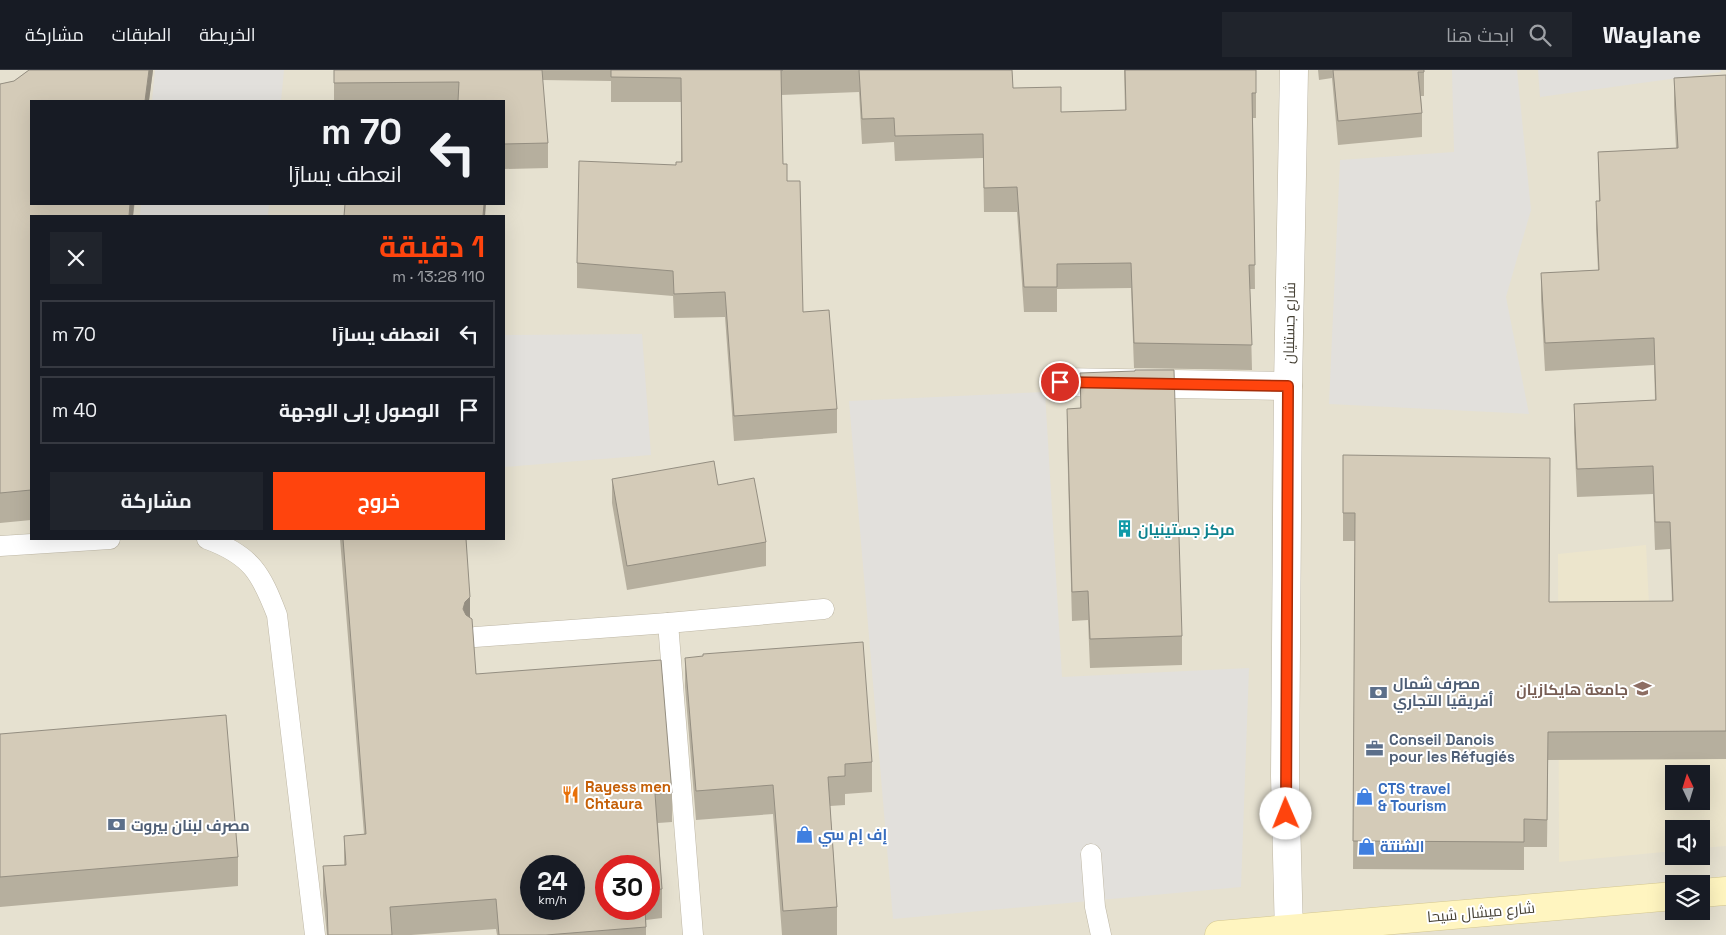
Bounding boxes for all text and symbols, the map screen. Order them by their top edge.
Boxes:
search box [1222,12,1572,57]
text: Waylane [1602,19,1701,50]
icon: search [1526,21,1554,49]
text: مشاركة [25,23,84,46]
text: الطبقات [112,23,171,46]
text: الخريطة [199,23,256,46]
text: ابحث هنا [1446,23,1514,48]
text: 70 m [321,110,402,154]
icon: left [420,120,485,185]
text: انعطف يسارًا [288,160,402,188]
text: 1 دقيقة [379,227,485,266]
button: close [50,232,102,284]
text: 110 m · 13:28 [392,266,485,287]
street label: شارع جستنيان [1279,282,1301,364]
icon: left [455,320,483,348]
text: 70 m [52,322,96,347]
text: انعطف يسارًا [332,322,440,347]
pin [1039,361,1081,403]
icon: arrive [1046,368,1074,396]
icon: arrive [455,396,483,424]
text: 40 m [52,398,97,423]
text: الوصول إلى الوجهة [279,398,440,423]
button: مشاركة [50,472,263,530]
button: خروج [273,472,485,530]
building icon: مركز جستينيان [1114,519,1134,539]
place label: مركز جستينيان [1138,520,1235,539]
place label: مصرف شمال أفريقيا التجاري [1393,674,1494,713]
school or university icon: جامعة هايكازيان [1632,679,1652,699]
place label: جامعة هايكازيان [1516,680,1628,699]
bank icon: مصرف شمال أفريقيا التجاري [1369,682,1389,702]
place label: Conseil Danois pour les Réfugiés [1389,730,1515,766]
office icon: Conseil Danois pour les Réfugiés [1365,738,1385,758]
north arrow [1665,765,1710,810]
map controls [1665,765,1710,920]
place label: Rayess men Chtaura [585,777,671,813]
place label: CTS travel & Tourism [1378,779,1451,815]
restaurant icon: Rayess men Chtaura [561,785,581,805]
position arrow [1259,787,1311,839]
shop icon: CTS travel & Tourism [1354,787,1374,807]
bank icon: مصرف لبنان بيروت [107,815,127,835]
place label: مصرف لبنان بيروت [131,816,250,835]
button: sound [1665,820,1710,865]
shop icon: إف إم سي [794,824,814,844]
place label: إف إم سي [818,825,887,847]
shop icon: الشنتة [1356,836,1376,856]
place label: الشنتة [1380,837,1424,856]
speed limit sign: 30 [595,855,660,920]
text: 24 [537,865,568,897]
button: layers [1665,875,1710,920]
text: km/h [538,892,567,908]
street label: شارع ميشال شيحا [1426,898,1536,928]

